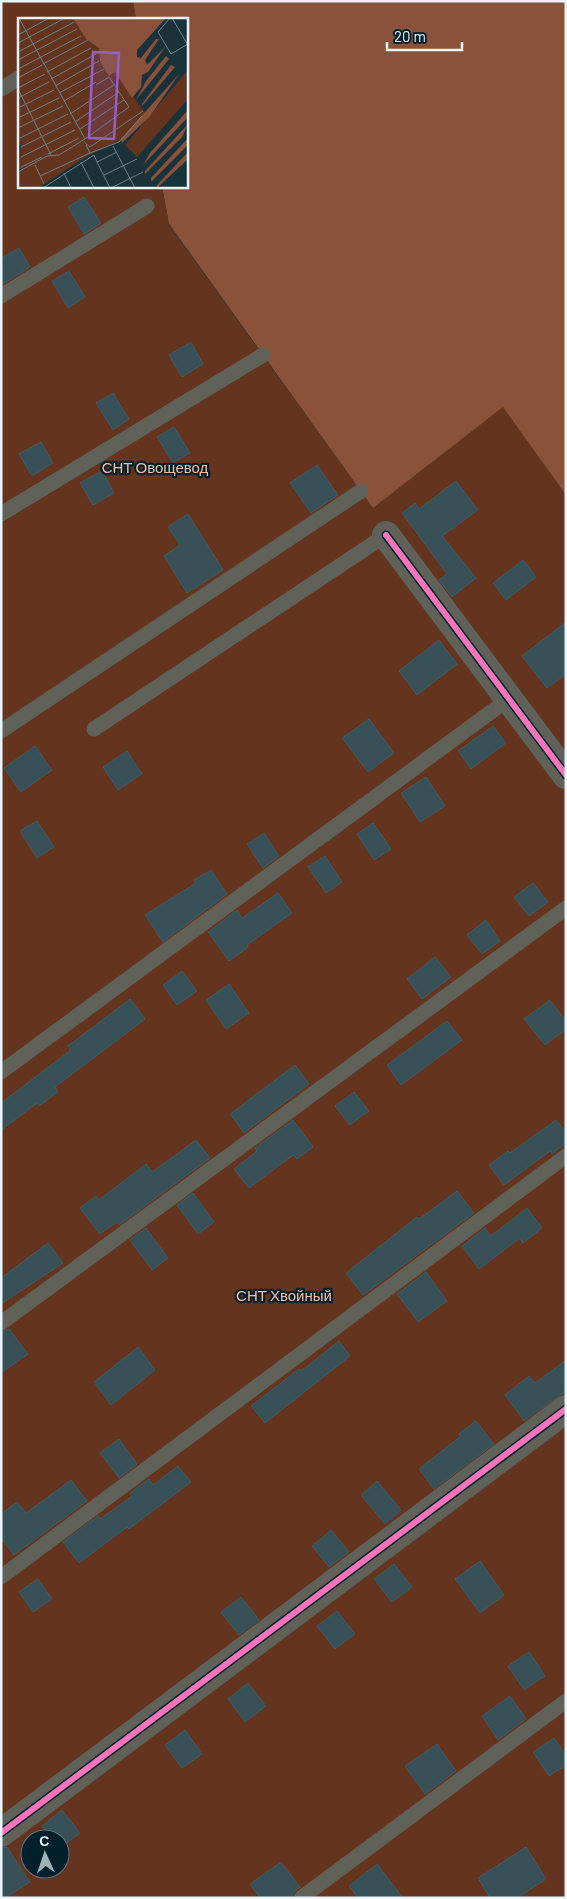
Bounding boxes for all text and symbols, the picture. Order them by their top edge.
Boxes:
inset map [18,18,188,188]
scale bar [387,20,462,52]
text: 20 m [394,27,426,45]
park label: СНТ Овощевод [102,458,209,476]
park label: СНТ Хвойный [236,1286,332,1304]
north arrow [20,1829,70,1879]
text: С [39,1832,50,1849]

